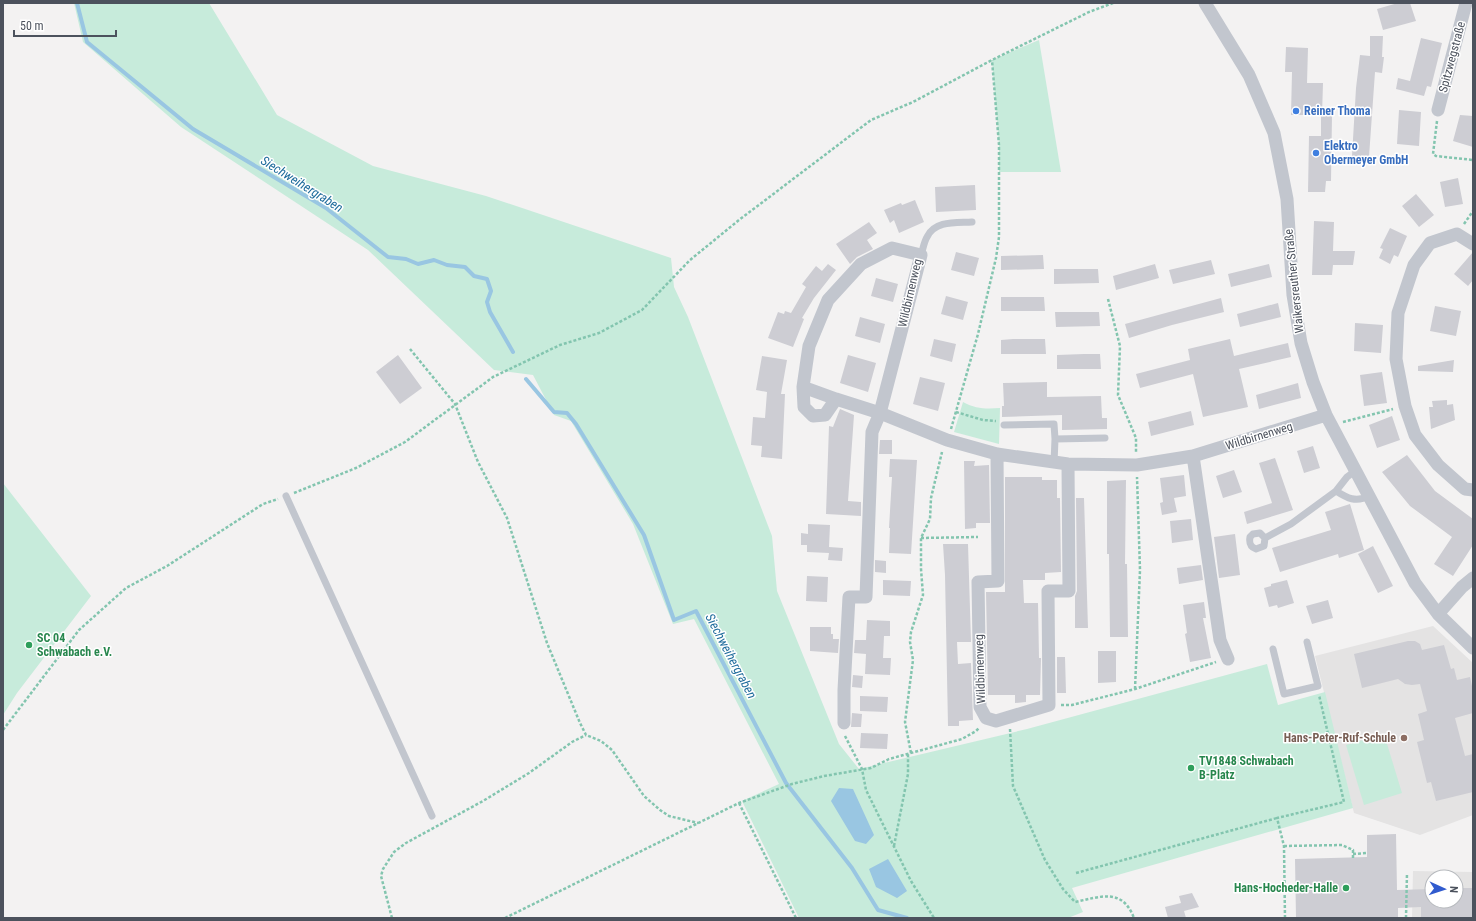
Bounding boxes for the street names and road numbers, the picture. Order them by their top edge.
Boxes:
street label: Spitzwegstraße [1436,20,1468,94]
street label: Waikersreuther Straße [1282,228,1306,334]
street label: Wildbirnenweg [895,257,925,328]
street label: Wildbirnenweg [1224,419,1294,453]
street label: Wildbirnenweg [972,634,988,704]

